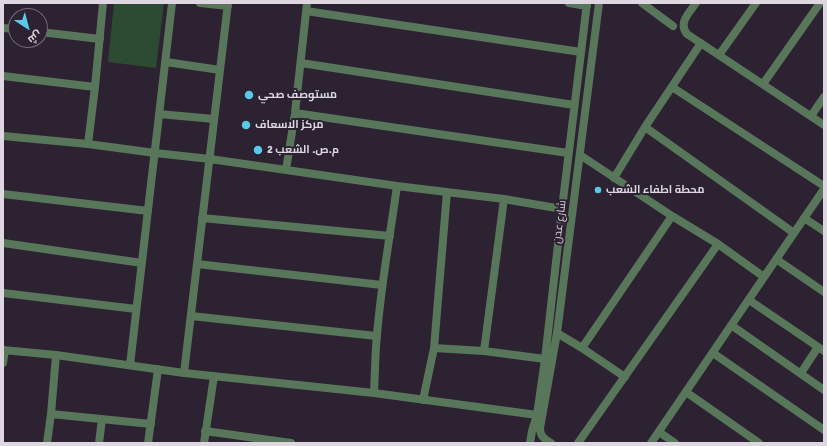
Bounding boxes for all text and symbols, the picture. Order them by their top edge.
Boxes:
north arrow [8,8,48,48]
text: ش [25,28,44,47]
place label: مستوصف صحي [258,88,337,102]
marker: مستوصف صحي [243,89,255,101]
place label: مركز الاسعاف [255,118,324,132]
marker: مركز الاسعاف [240,119,252,131]
place label: م.ص. الشعب 2 [267,143,339,157]
marker: م.ص. الشعب 2 [252,144,264,156]
place label: محطة اطفاء الشعب [606,183,704,197]
marker: محطة اطفاء الشعب [593,185,603,195]
street label: شارع عدن [551,200,569,244]

